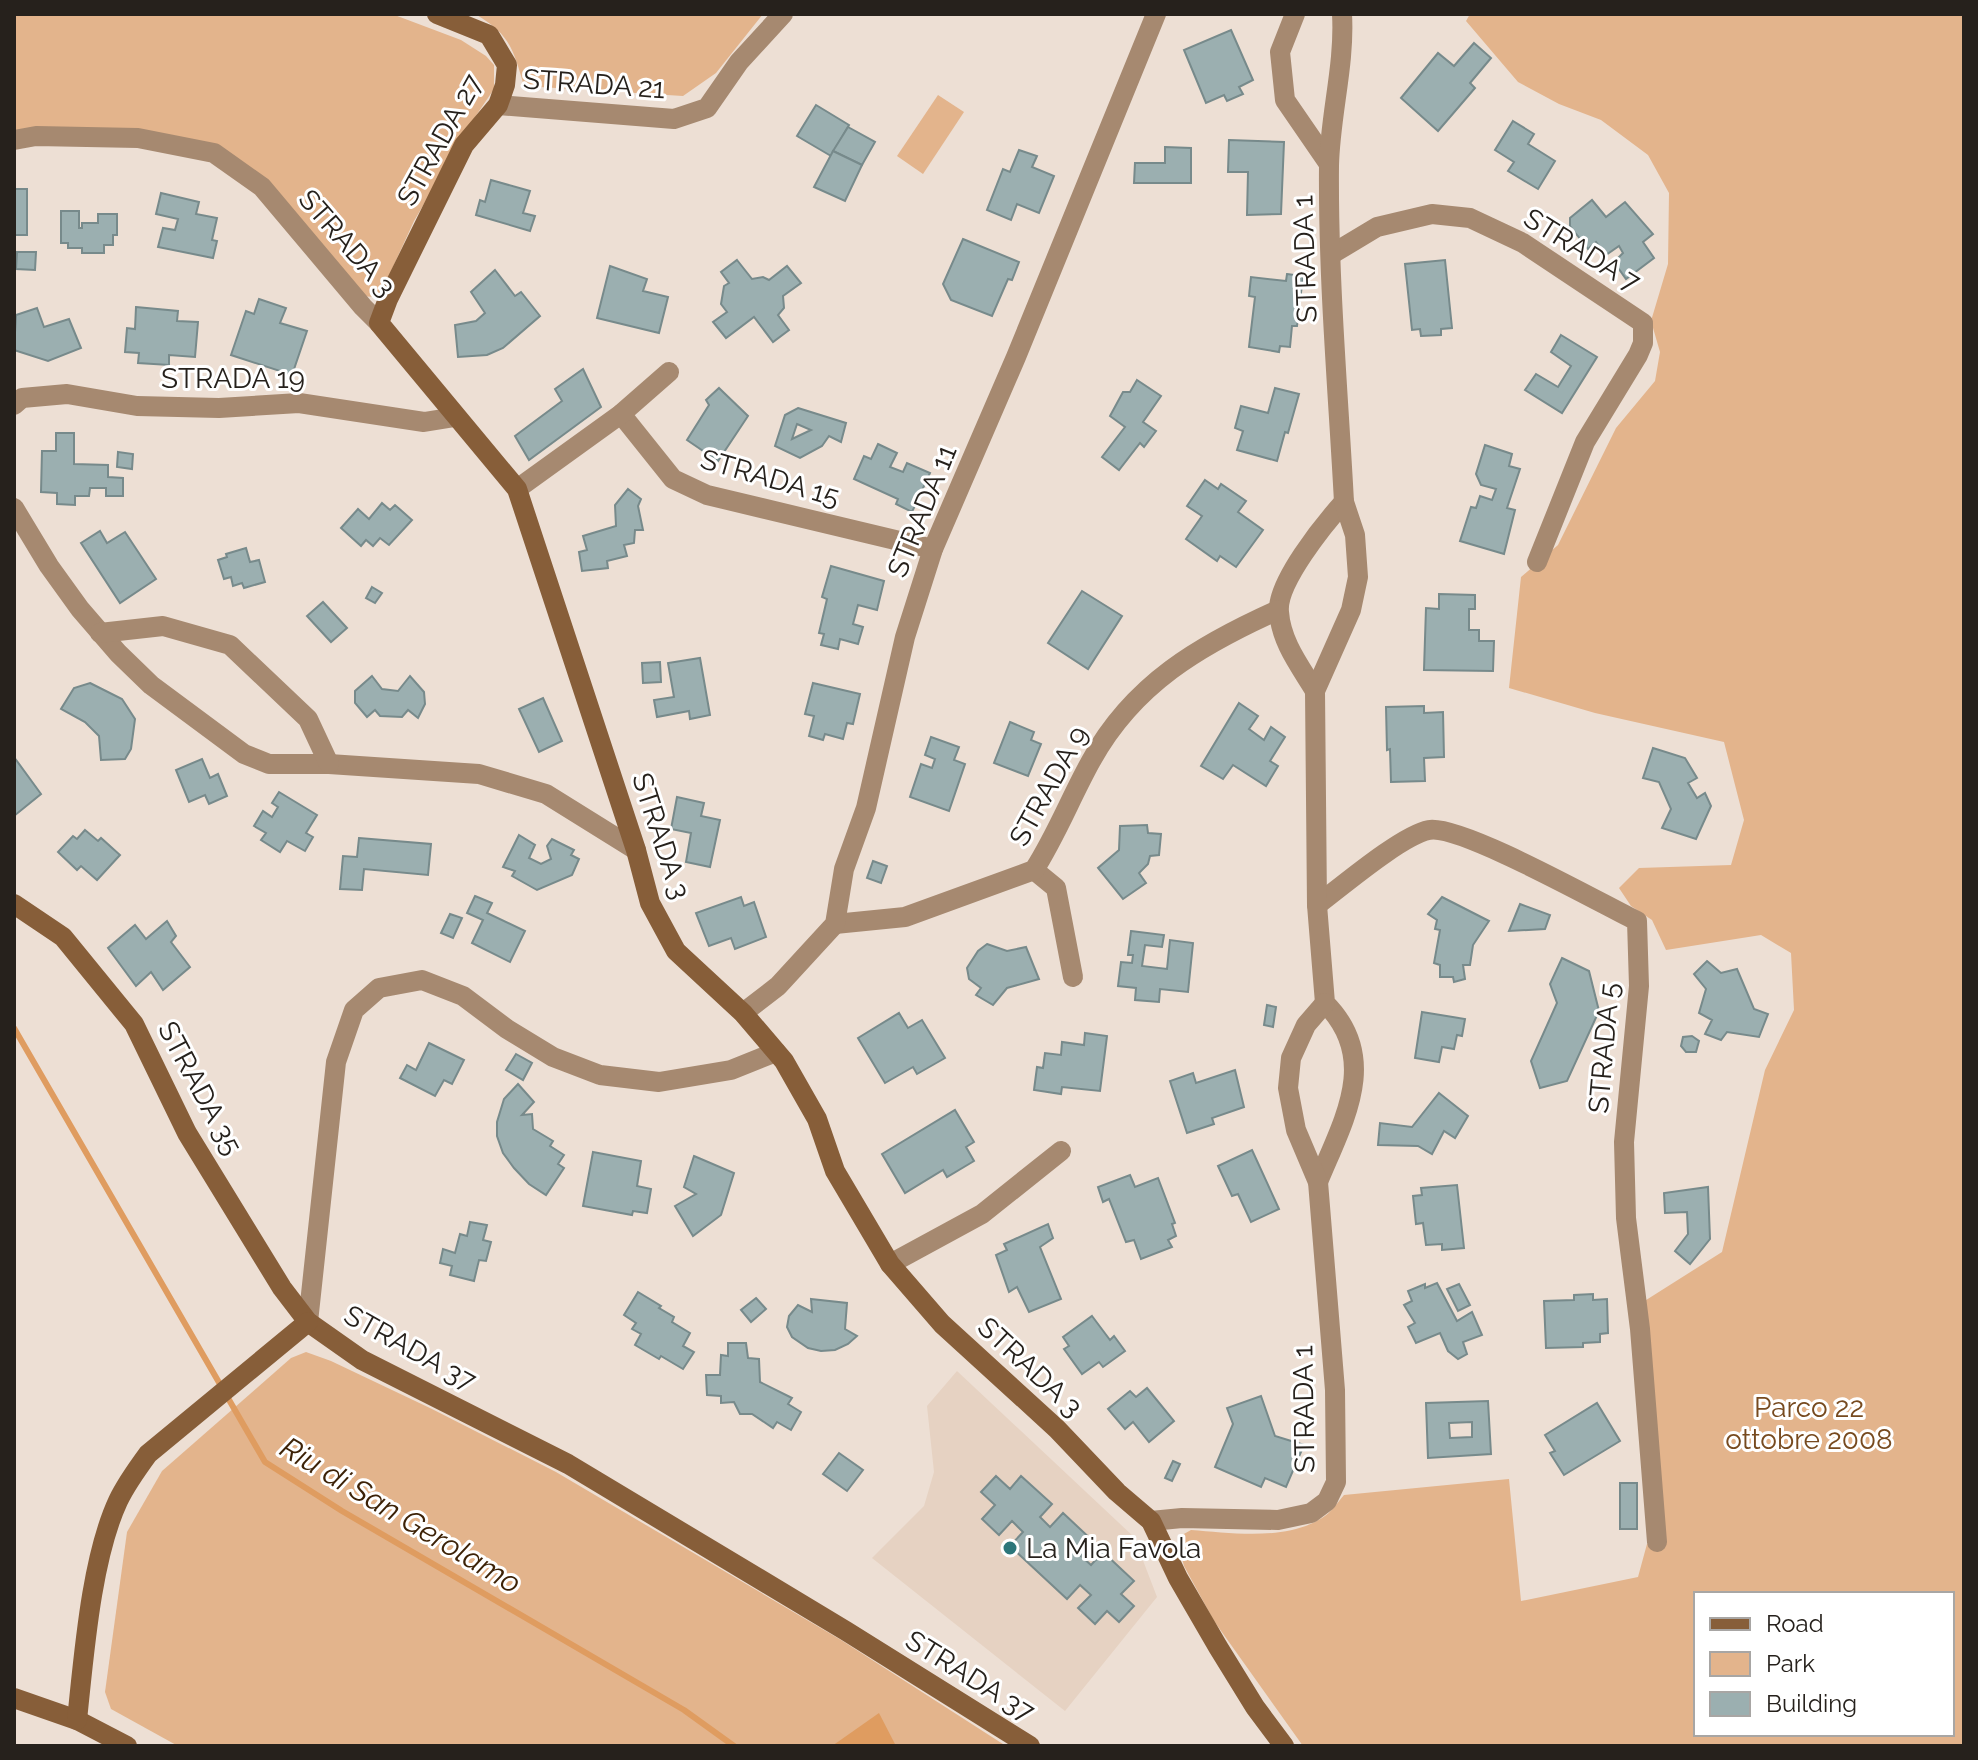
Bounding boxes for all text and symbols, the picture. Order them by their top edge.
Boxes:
street label: STRADA 21 [522,63,666,105]
street label: STRADA 27 [390,68,490,212]
street label: STRADA 3 [292,183,402,303]
street label: STRADA 1 [1286,195,1324,323]
street label: STRADA 7 [1518,201,1646,299]
street label: STRADA 19 [161,362,305,395]
street label: STRADA 11 [881,440,963,582]
street label: STRADA 15 [697,442,843,514]
street label: STRADA 9 [1003,720,1095,852]
street label: STRADA 3 [625,769,697,903]
street label: STRADA 5 [1582,981,1626,1115]
street label: STRADA 35 [151,1016,249,1160]
street label: STRADA 37 [338,1298,482,1398]
street label: STRADA 3 [971,1310,1089,1424]
street label: STRADA 1 [1286,1345,1322,1473]
park label: Parco 22 ottobre 2008 [1725,1391,1893,1456]
water label: Riu di San Gerolamo [274,1429,528,1601]
place label: La Mia Favola [1026,1532,1201,1565]
marker: La Mia Favola [1001,1539,1019,1557]
legend [1694,1592,1954,1736]
text: Road [1766,1609,1824,1638]
street label: STRADA 37 [900,1623,1040,1729]
text: Park [1766,1649,1815,1678]
text: Building [1766,1689,1857,1718]

